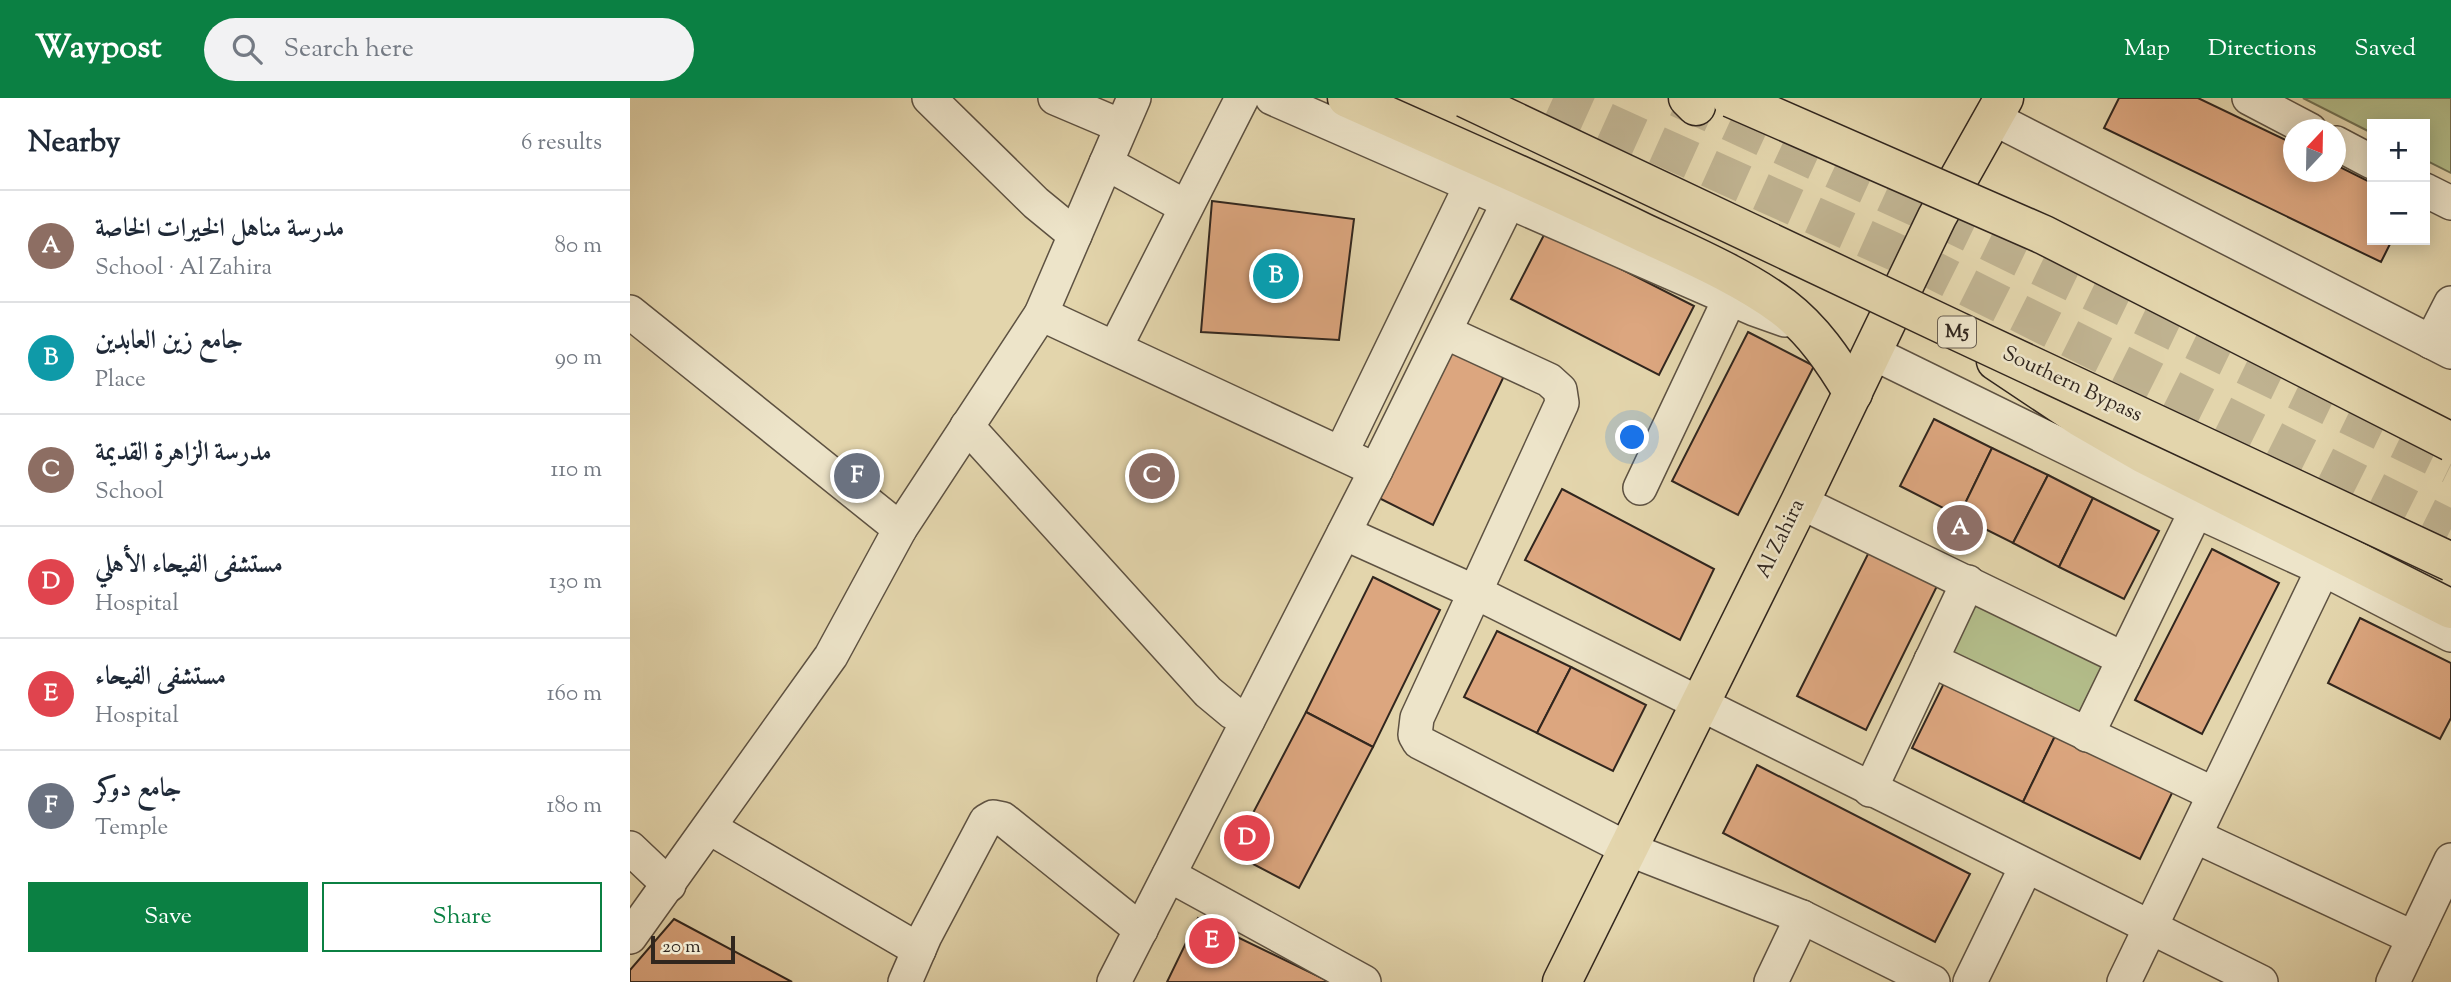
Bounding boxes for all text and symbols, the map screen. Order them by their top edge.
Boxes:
search box [204,18,694,81]
text: Waypost [35,25,162,73]
icon: search [228,30,266,68]
text: Search here [284,31,414,68]
text: Map [2124,32,2170,66]
text: Directions [2208,32,2316,66]
text: Saved [2354,32,2416,66]
north arrow [2283,119,2346,182]
map controls [2367,119,2430,245]
button: + [2367,119,2430,182]
text: Nearby [28,122,120,165]
text: 6 results [521,127,602,160]
button: − [2367,182,2430,245]
text: مدرسة مناهل الخيرات الخاصة [95,211,344,248]
text: A [42,230,60,263]
text: 80 m [554,230,602,263]
pin: B [1253,250,1299,302]
text: School · Al Zahira [95,252,272,285]
road number: M5 [1938,316,1976,348]
text: جامع زين العابدين [95,323,243,360]
street label: Southern Bypass [1997,339,2147,431]
text: B [44,342,58,375]
text: 90 m [555,342,602,375]
text: Place [95,364,146,397]
your location [1615,420,1649,454]
text: مدرسة الزاهرة القديمة [95,435,272,472]
pin: F [834,450,880,502]
pin: C [1129,450,1175,502]
text: C [42,454,60,487]
text: 110 m [551,454,602,487]
text: School [95,476,164,509]
street label: Al Zahira [1749,494,1813,584]
pin: A [1937,502,1983,554]
text: مستشفى الفيحاء الأهلي [95,547,283,584]
text: D [42,566,60,599]
text: 130 m [549,566,602,599]
text: Hospital [95,588,179,621]
text: مستشفى الفيحاء [95,659,226,696]
text: E [44,678,58,711]
text: 160 m [547,678,602,711]
text: Hospital [95,700,179,733]
text: جامع دوكر [95,771,182,808]
text: F [45,790,57,823]
text: 180 m [547,790,602,823]
text: Temple [95,812,168,845]
pin: D [1224,812,1270,864]
button: Save [28,882,308,952]
button: Share [322,882,602,952]
pin: E [1189,915,1235,967]
scale bar [651,933,735,965]
text: 20 m [662,934,701,961]

